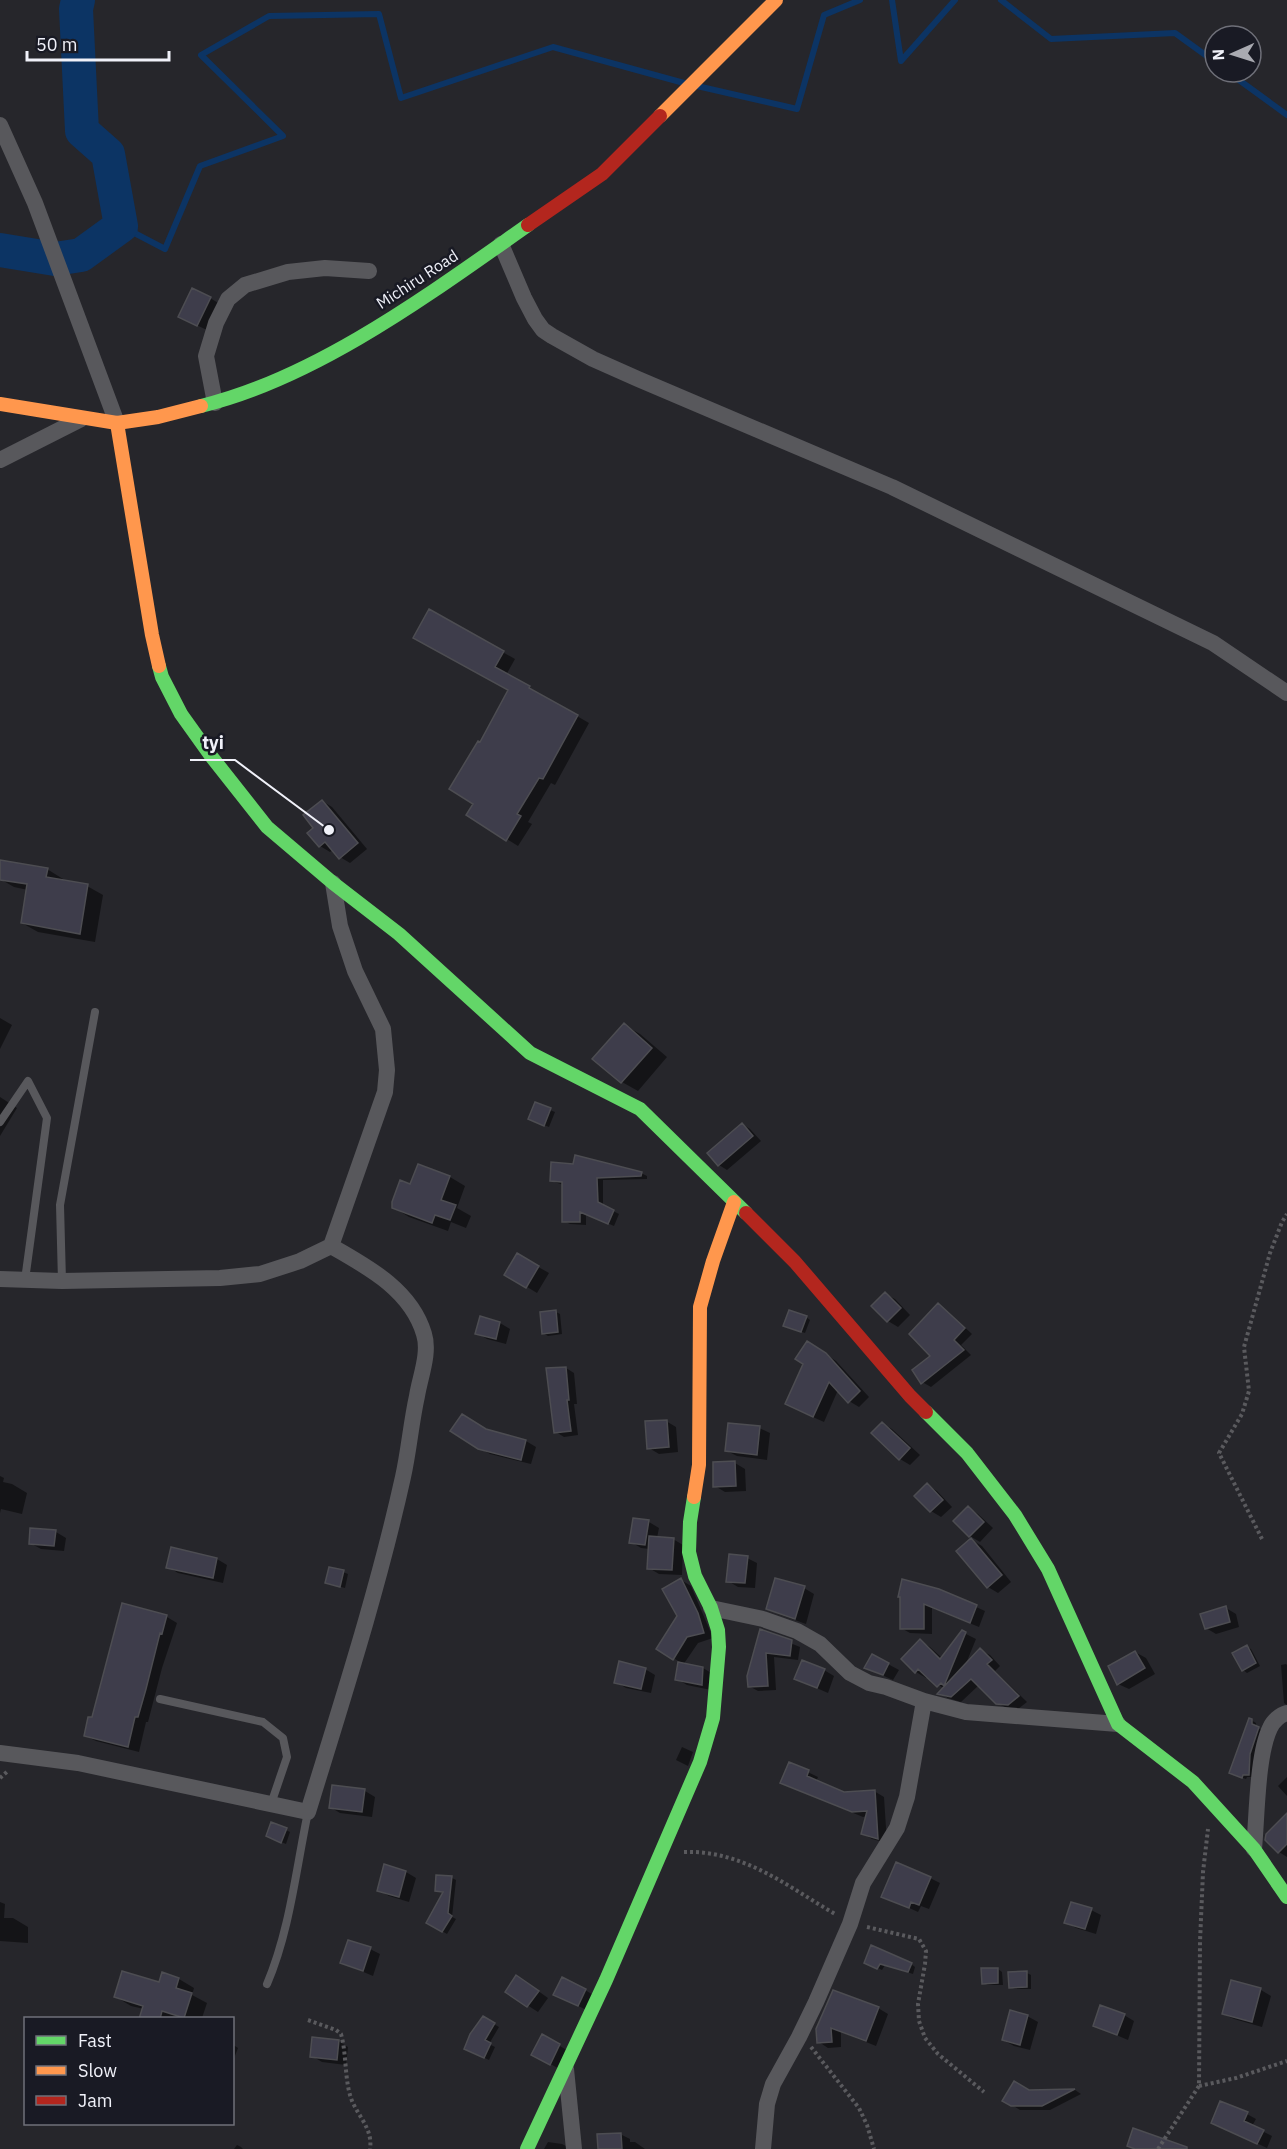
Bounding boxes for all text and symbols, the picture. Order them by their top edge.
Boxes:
scale bar [27,24,170,62]
north arrow [1203,24,1263,84]
text: 50 m [36,33,78,56]
text: N [1208,48,1228,61]
street label: Michiru Road [372,245,462,313]
callout: tyi [190,724,235,760]
text: tyi [202,731,224,754]
legend [24,2017,234,2125]
text: Fast [78,2029,112,2052]
text: Slow [78,2059,117,2082]
text: Jam [78,2089,113,2112]

